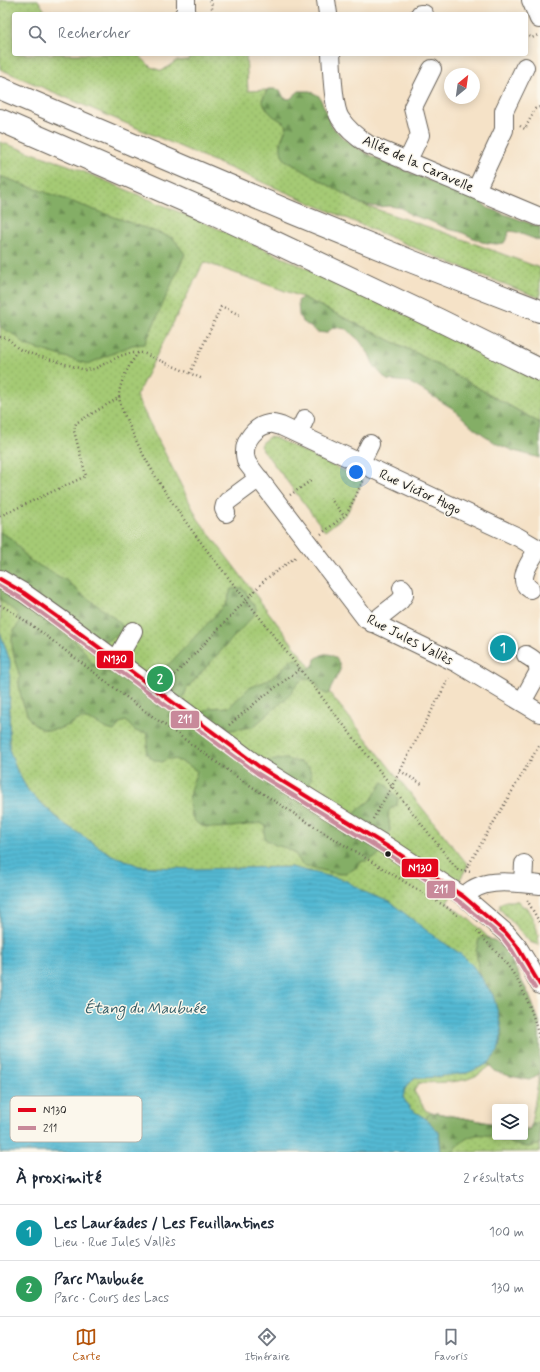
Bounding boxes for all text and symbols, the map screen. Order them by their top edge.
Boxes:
search box [12,12,528,56]
icon: search [26,23,48,45]
text: Rechercher [58,24,131,44]
north arrow [444,68,480,104]
street label: Allée de la Caravelle [359,131,477,197]
your location [346,462,366,482]
street label: Rue Victor Hugo [376,465,464,520]
street label: Rue Jules Vallès [364,611,456,669]
pin: 1 [490,633,516,663]
line badge: N130 [96,650,134,669]
text: N130 [103,653,127,667]
pin: 2 [147,664,173,694]
line badge: 211 [170,710,200,729]
text: 211 [178,713,192,727]
unlabelled marker [383,849,393,859]
line badge: N130 [401,858,439,878]
text: N130 [408,862,432,876]
line badge: 211 [426,880,456,899]
text: 211 [434,883,448,897]
water label: Étang du Maubuée [84,998,206,1020]
legend [10,1096,142,1142]
text: N130 [43,1104,67,1118]
map controls [492,1104,528,1140]
button: layers [492,1104,528,1140]
text: 211 [43,1122,57,1136]
text: À proximité [16,1167,101,1189]
text: 2 résultats [463,1170,524,1187]
text: Les Lauréades / Les Feuillantines [54,1214,274,1234]
text: 1 [26,1224,32,1241]
text: 100 m [489,1224,524,1241]
text: Lieu · Rue Jules Vallès [54,1234,176,1251]
text: Parc Maubuée [54,1270,144,1290]
text: 2 [26,1280,32,1297]
text: 130 m [491,1280,524,1297]
text: Parc · Cours des Lacs [54,1290,169,1307]
tab: Carte [72,1326,100,1364]
tab: Itinéraire [245,1326,290,1364]
tab: Favoris [434,1326,468,1364]

